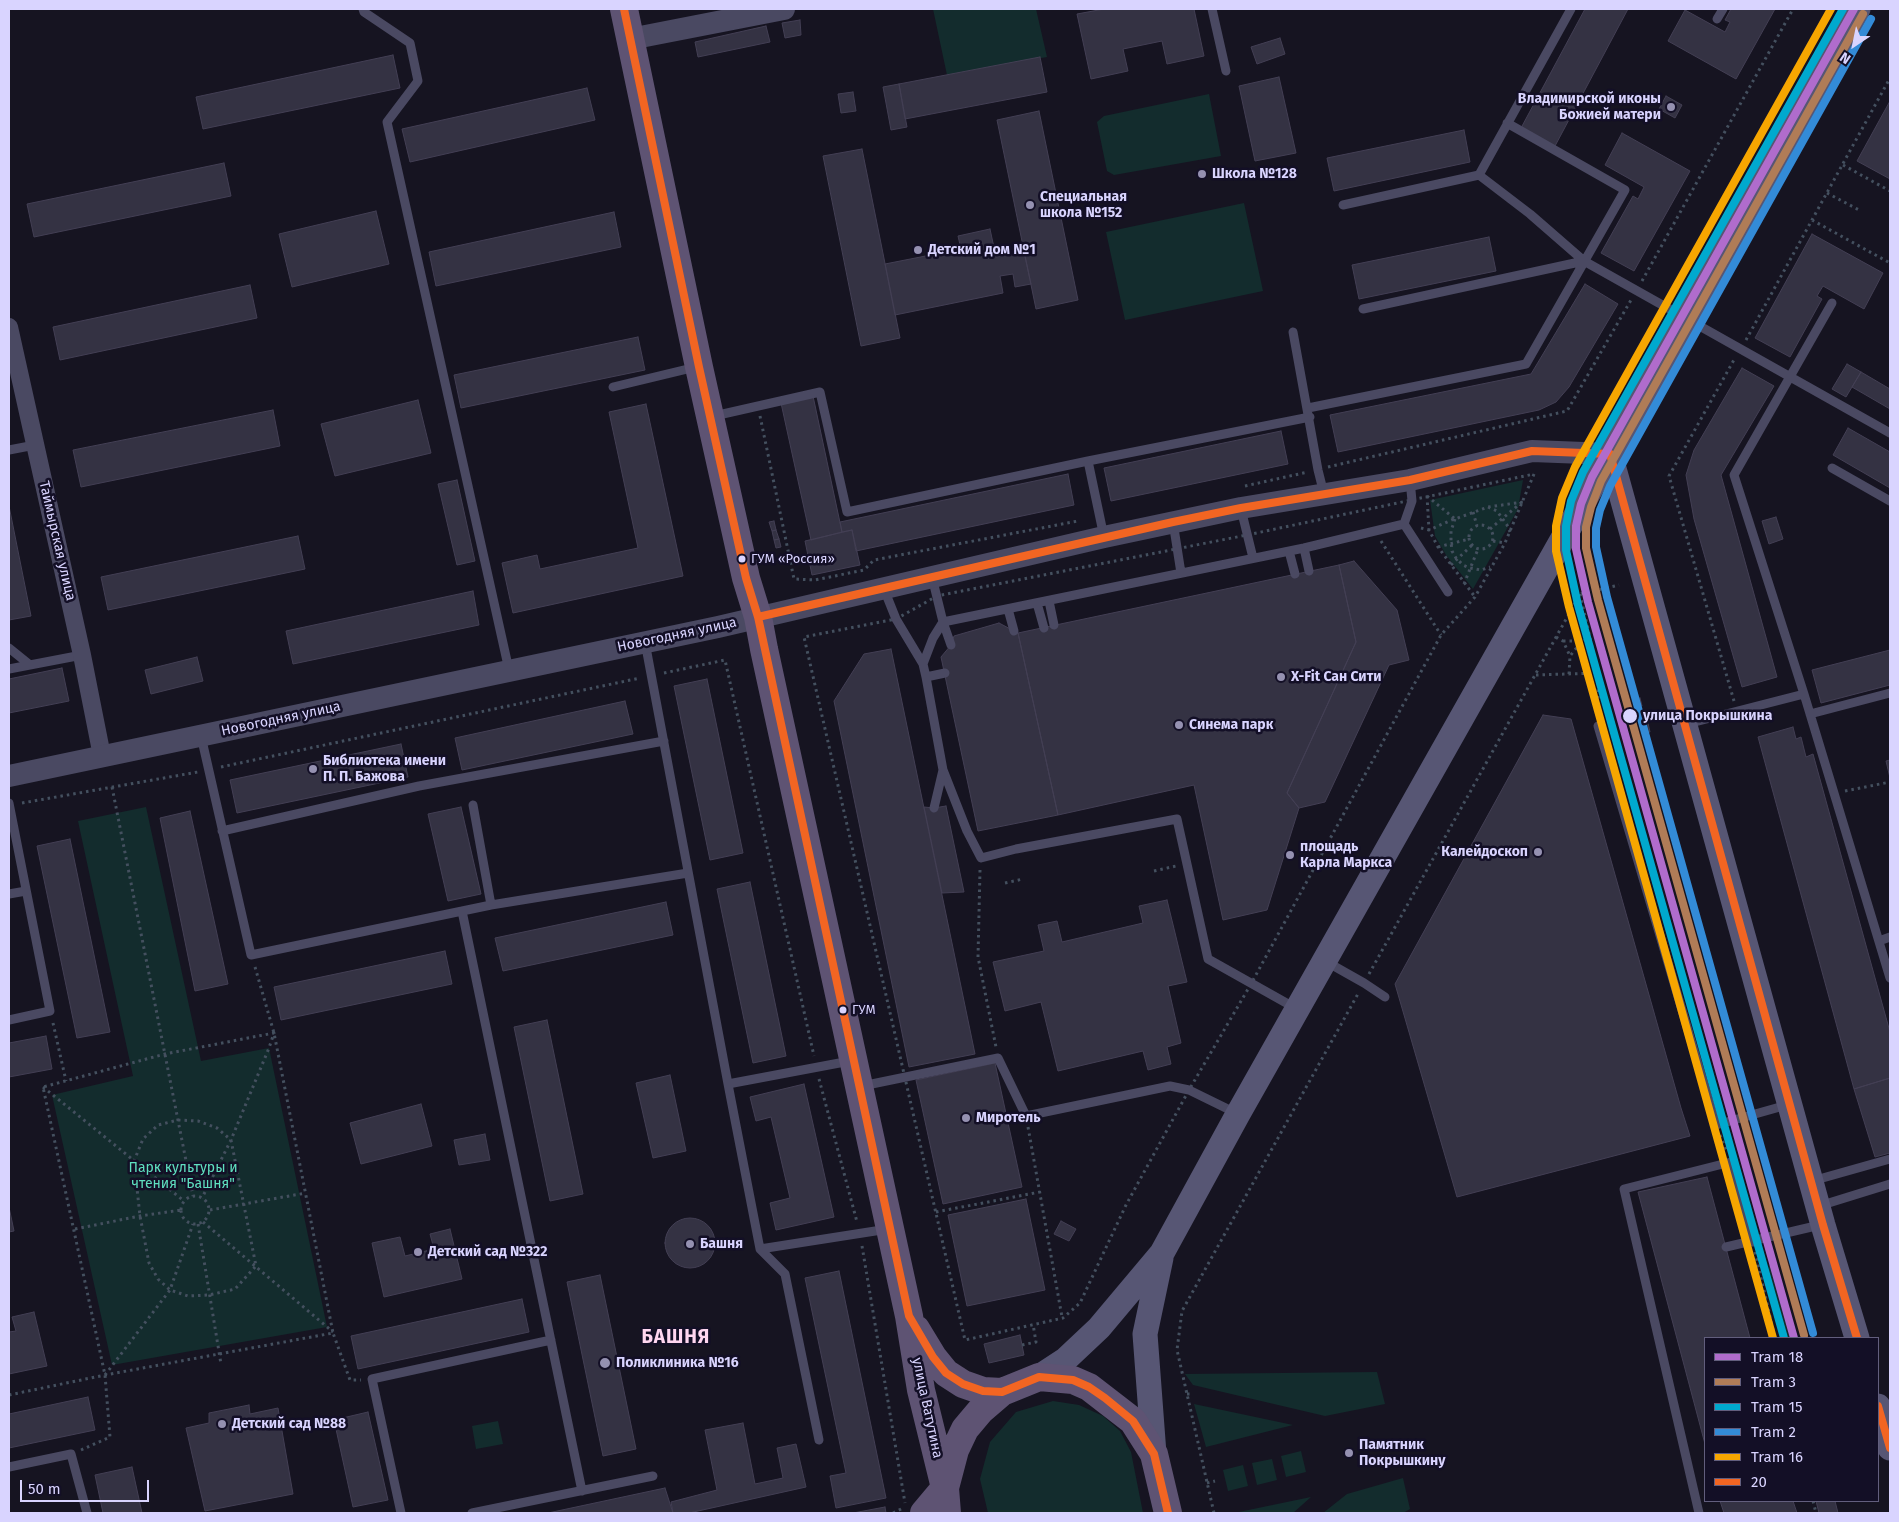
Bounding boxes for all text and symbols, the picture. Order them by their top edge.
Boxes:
north arrow [1829,20,1879,70]
text: N [1837,48,1854,68]
place label: Владимирской иконы Божией матери [1518,91,1661,124]
marker: Владимирской иконы Божией матери [1665,101,1677,113]
place label: Школа №128 [1212,166,1297,182]
marker: Школа №128 [1196,168,1208,180]
place label: Специальная школа №152 [1040,189,1127,222]
marker: Специальная школа №152 [1024,199,1036,211]
place label: Детский дом №1 [928,242,1036,258]
marker: Детский дом №1 [912,244,924,256]
street label: Таймырская улица [35,480,79,602]
place label: ГУМ «Россия» [751,551,835,567]
marker: ГУМ «Россия» [737,554,747,564]
street label: Новогодняя улица [616,614,738,656]
place label: X-Fit Сан Сити [1291,669,1382,685]
marker: X-Fit Сан Сити [1275,671,1287,683]
street label: Новогодняя улица [220,698,342,740]
marker: улица Покрышкина [1621,707,1639,725]
place label: улица Покрышкина [1643,708,1772,724]
place label: Синема парк [1189,717,1273,733]
marker: Синема парк [1173,719,1185,731]
place label: Библиотека имени П. П. Бажова [323,753,446,786]
marker: Библиотека имени П. П. Бажова [307,763,319,775]
place label: площадь Карла Маркса [1300,839,1392,872]
place label: Калейдоскоп [1441,844,1528,860]
marker: Калейдоскоп [1532,846,1544,858]
marker: площадь Карла Маркса [1284,849,1296,861]
place label: ГУМ [852,1002,876,1018]
marker: ГУМ [838,1005,848,1015]
place label: Миротель [976,1110,1041,1126]
marker: Миротель [960,1112,972,1124]
park label: Парк культуры и чтения "Башня" [128,1160,238,1192]
place label: Башня [700,1236,743,1252]
marker: Башня [684,1238,696,1250]
place label: Детский сад №322 [428,1244,548,1260]
marker: Детский сад №322 [412,1246,424,1258]
district label: БАШНЯ [641,1327,711,1349]
legend [1704,1337,1879,1502]
text: Tram 18 [1751,1348,1803,1366]
place label: Поликлиника №16 [616,1355,739,1371]
marker: Поликлиника №16 [598,1356,612,1370]
street label: улица Ватутина [908,1356,946,1460]
text: Tram 3 [1751,1373,1796,1391]
text: Tram 15 [1751,1398,1803,1416]
place label: Детский сад №88 [232,1416,346,1432]
marker: Детский сад №88 [216,1418,228,1430]
text: Tram 2 [1751,1423,1796,1441]
place label: Памятник Покрышкину [1359,1437,1446,1470]
marker: Памятник Покрышкину [1343,1447,1355,1459]
text: Tram 16 [1751,1448,1803,1466]
scale bar [22,1470,151,1502]
text: 20 [1751,1473,1767,1491]
text: 50 m [28,1480,61,1498]

